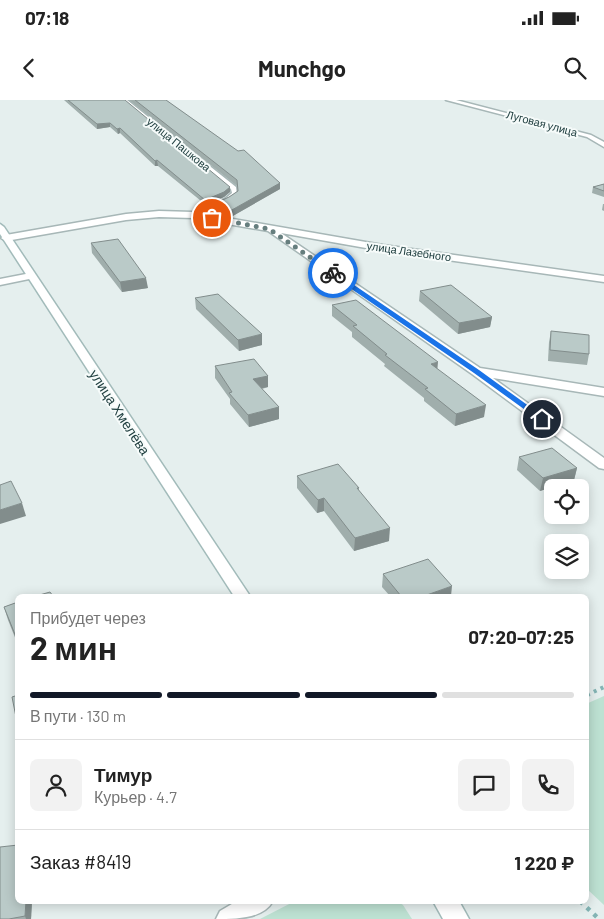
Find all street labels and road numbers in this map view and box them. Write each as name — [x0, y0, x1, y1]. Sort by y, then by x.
street label: Луговая улица — [505, 107, 580, 139]
street label: улица Пашкова — [145, 114, 214, 174]
street label: улица Лазебного — [366, 239, 452, 263]
street label: улица Хмелёва — [86, 366, 154, 458]

